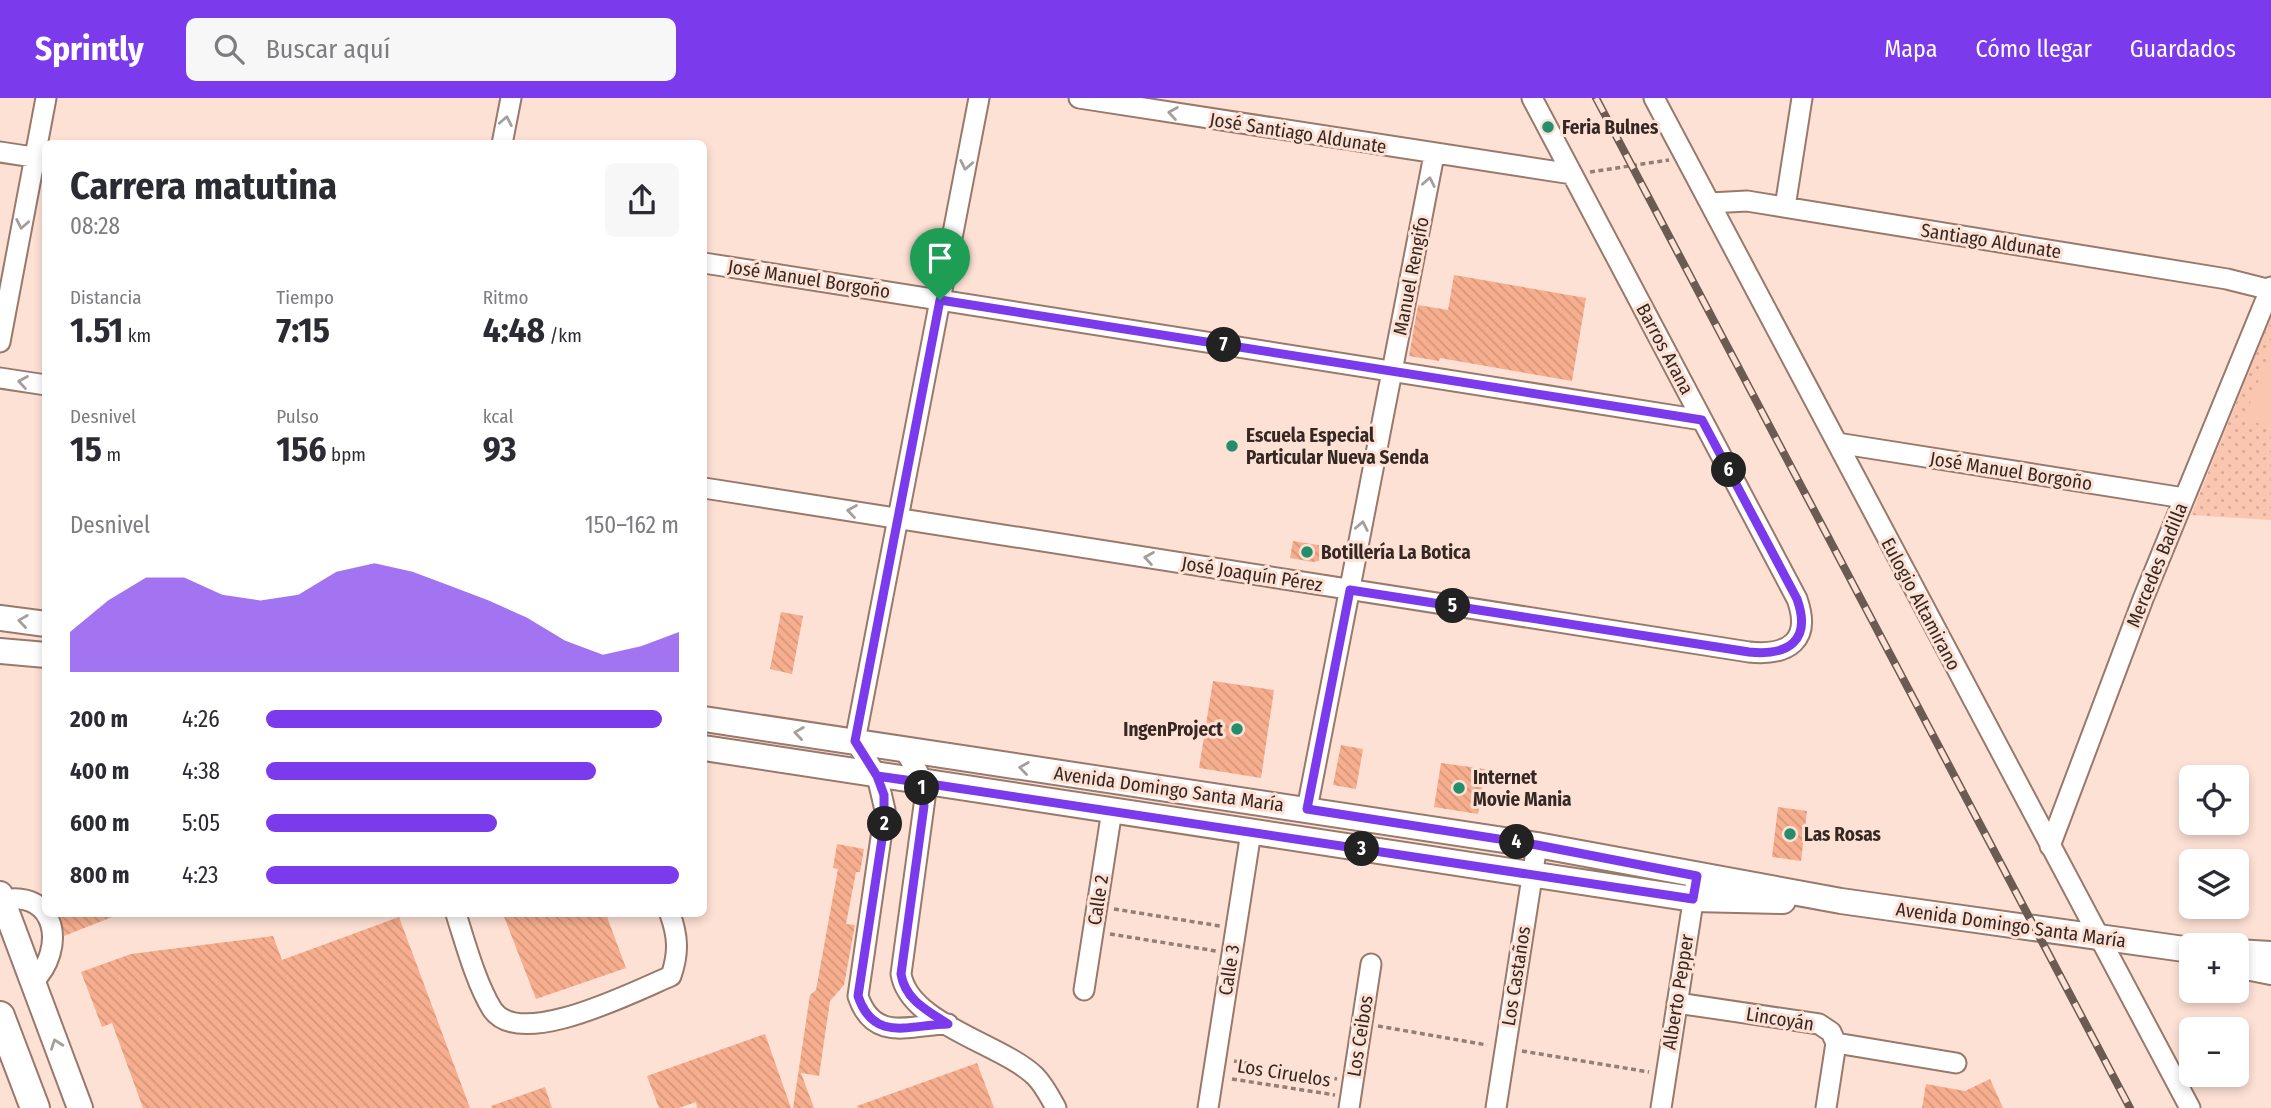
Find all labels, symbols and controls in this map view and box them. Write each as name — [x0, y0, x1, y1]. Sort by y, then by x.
search box — [186, 18, 676, 81]
text: Sprintly — [35, 29, 144, 69]
icon: search — [210, 30, 248, 68]
text: Buscar aquí — [266, 34, 390, 65]
text: Mapa — [1884, 35, 1937, 63]
text: Cómo llegar — [1975, 35, 2092, 63]
text: Guardados — [2130, 35, 2236, 63]
one-way arrow — [1167, 106, 1179, 121]
street label: José Santiago Aldunate — [1208, 108, 1388, 158]
one-way arrow — [498, 115, 513, 127]
place label: Feria Bulnes — [1562, 116, 1659, 139]
marker: Feria Bulnes — [1540, 119, 1556, 135]
one-way arrow — [959, 159, 974, 171]
text: Carrera matutina — [70, 163, 337, 209]
button: share — [605, 163, 679, 237]
one-way arrow — [1420, 176, 1435, 188]
text: 08:28 — [70, 212, 120, 240]
street label: Manuel Rengifo — [1388, 215, 1434, 337]
one-way arrow — [15, 219, 30, 230]
street label: Santiago Aldunate — [1919, 219, 2063, 263]
pin — [910, 228, 970, 300]
icon: arrive — [921, 239, 959, 277]
street label: José Manuel Borgoño — [726, 255, 892, 303]
text: Distancia — [70, 286, 142, 309]
text: Tiempo — [276, 286, 334, 309]
text: Ritmo — [483, 286, 529, 309]
street label: Barros Arana — [1631, 300, 1699, 398]
text: 1.51 — [70, 309, 123, 351]
text: 7:15 — [276, 309, 330, 351]
text: 4:48 — [483, 309, 545, 351]
text: km — [123, 324, 151, 347]
text: /km — [545, 324, 582, 347]
pin: 7 — [1206, 328, 1242, 362]
text: 7 — [1219, 333, 1228, 356]
one-way arrow — [17, 375, 29, 390]
text: Desnivel — [70, 405, 136, 428]
text: Pulso — [276, 405, 319, 428]
text: kcal — [483, 405, 513, 428]
place label: Escuela Especial Particular Nueva Senda — [1246, 424, 1429, 469]
text: 15 — [70, 428, 102, 470]
text: 156 — [276, 428, 327, 470]
text: 93 — [483, 428, 517, 470]
marker: Escuela Especial Particular Nueva Senda — [1224, 438, 1240, 454]
text: m — [102, 443, 121, 466]
text: bpm — [327, 443, 366, 466]
street label: José Manuel Borgoño — [1928, 447, 2094, 495]
pin: 6 — [1712, 452, 1746, 488]
text: 6 — [1724, 458, 1733, 481]
street label: Mercedes Badilla — [2122, 499, 2192, 631]
one-way arrow — [846, 504, 857, 519]
text: Desnivel — [70, 511, 150, 539]
text: 150–162 m — [585, 511, 679, 539]
one-way arrow — [1354, 520, 1369, 532]
street label: Eulogio Altamirano — [1876, 534, 1966, 674]
place label: Botillería La Botica — [1321, 541, 1471, 564]
marker: Botillería La Botica — [1299, 544, 1315, 560]
one-way arrow — [1143, 551, 1155, 566]
street label: José Joaquín Pérez — [1180, 551, 1325, 597]
pin: 5 — [1436, 588, 1470, 624]
text: 5 — [1448, 594, 1457, 617]
one-way arrow — [17, 614, 29, 629]
text: 200 m — [70, 705, 128, 733]
text: 4:26 — [182, 705, 220, 733]
place label: IngenProject — [1123, 718, 1223, 741]
marker: IngenProject — [1229, 721, 1245, 737]
one-way arrow — [793, 726, 805, 741]
text: 400 m — [70, 757, 129, 785]
text: 4:38 — [182, 757, 220, 785]
one-way arrow — [1018, 760, 1030, 775]
street label: Avenida Domingo Santa María — [1052, 761, 1286, 817]
map controls — [2179, 765, 2249, 1087]
button: locate — [2179, 765, 2249, 835]
place label: Internet Movie Mania — [1473, 766, 1572, 811]
pin: 1 — [904, 770, 940, 806]
text: 1 — [917, 776, 926, 799]
marker: Internet Movie Mania — [1451, 780, 1467, 796]
pin: 2 — [868, 806, 903, 842]
text: 600 m — [70, 809, 129, 837]
text: 5:05 — [182, 809, 220, 837]
text: 2 — [880, 812, 889, 835]
place label: Las Rosas — [1804, 823, 1881, 846]
pin: 4 — [1500, 824, 1534, 860]
marker: Las Rosas — [1782, 826, 1798, 842]
text: 4 — [1512, 830, 1521, 853]
pin: 3 — [1344, 832, 1380, 866]
text: 3 — [1357, 837, 1366, 860]
button: layers — [2179, 849, 2249, 919]
text: 800 m — [70, 861, 130, 889]
text: 4:23 — [182, 861, 218, 889]
street label: Calle 2 — [1083, 873, 1113, 927]
street label: Avenida Domingo Santa María — [1894, 897, 2128, 953]
street label: Los Castaños — [1497, 924, 1535, 1028]
street label: Alberto Pepper — [1658, 932, 1699, 1051]
button: + — [2179, 933, 2249, 1003]
street label: Calle 3 — [1214, 943, 1244, 997]
street label: Los Ceibos — [1342, 994, 1378, 1078]
street label: Lincoyán — [1744, 1002, 1816, 1036]
button: − — [2179, 1017, 2249, 1087]
one-way arrow — [50, 1039, 64, 1051]
street label: Los Ciruelos — [1236, 1054, 1332, 1092]

